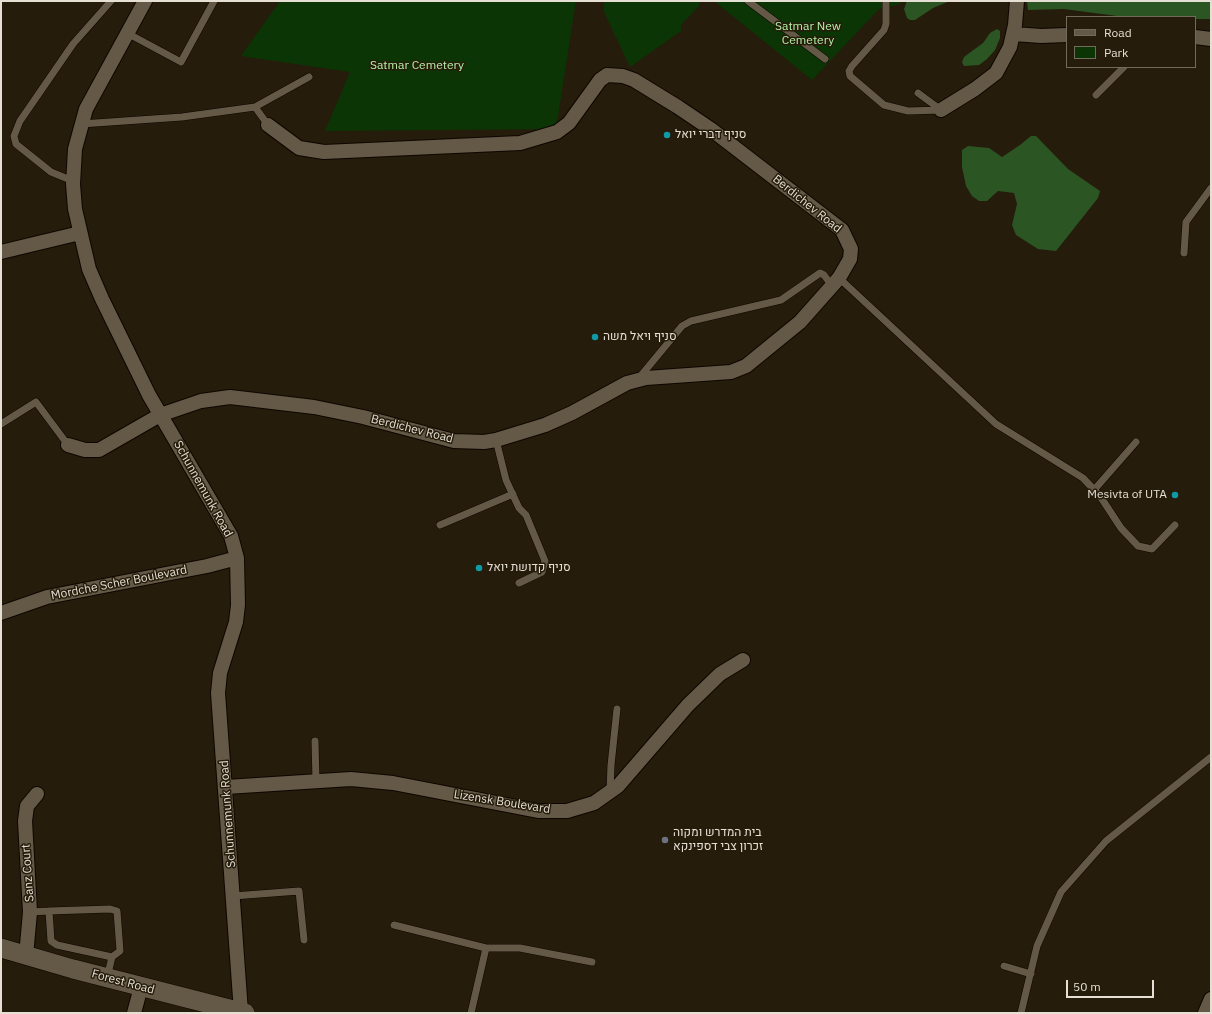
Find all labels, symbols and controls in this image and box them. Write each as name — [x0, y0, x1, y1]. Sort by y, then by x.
legend — [1066, 16, 1196, 68]
park label: Satmar New Cemetery — [775, 20, 841, 48]
text: Road — [1104, 25, 1132, 40]
text: Park — [1104, 45, 1128, 60]
park label: Satmar Cemetery — [370, 59, 464, 73]
place label: סניף דברי יואל — [675, 128, 747, 142]
marker: סניף דברי יואל — [662, 130, 672, 140]
street label: Berdichev Road — [770, 172, 844, 236]
place label: סניף ויאל משה — [603, 330, 677, 344]
marker: סניף ויאל משה — [590, 332, 600, 342]
street label: Berdichev Road — [369, 412, 455, 446]
street label: Schunnemunk Road — [171, 438, 235, 540]
place label: Mesivta of UTA — [1087, 488, 1167, 502]
marker: Mesivta of UTA — [1170, 490, 1180, 500]
place label: סניף קדושת יואל — [487, 561, 571, 575]
street label: Mordche Scher Boulevard — [50, 563, 188, 603]
marker: סניף קדושת יואל — [474, 563, 484, 573]
street label: Schunnemunk Road — [217, 760, 239, 868]
street label: Lizensk Boulevard — [453, 787, 551, 817]
place label: בית המדרש ומקוה זכרון צבי דספינקא — [673, 826, 763, 854]
marker: בית המדרש ומקוה זכרון צבי דספינקא — [660, 835, 670, 845]
street label: Sanz Court — [19, 843, 37, 903]
street label: Forest Road — [90, 967, 156, 997]
scale bar — [1068, 972, 1156, 998]
text: 50 m — [1073, 979, 1101, 994]

